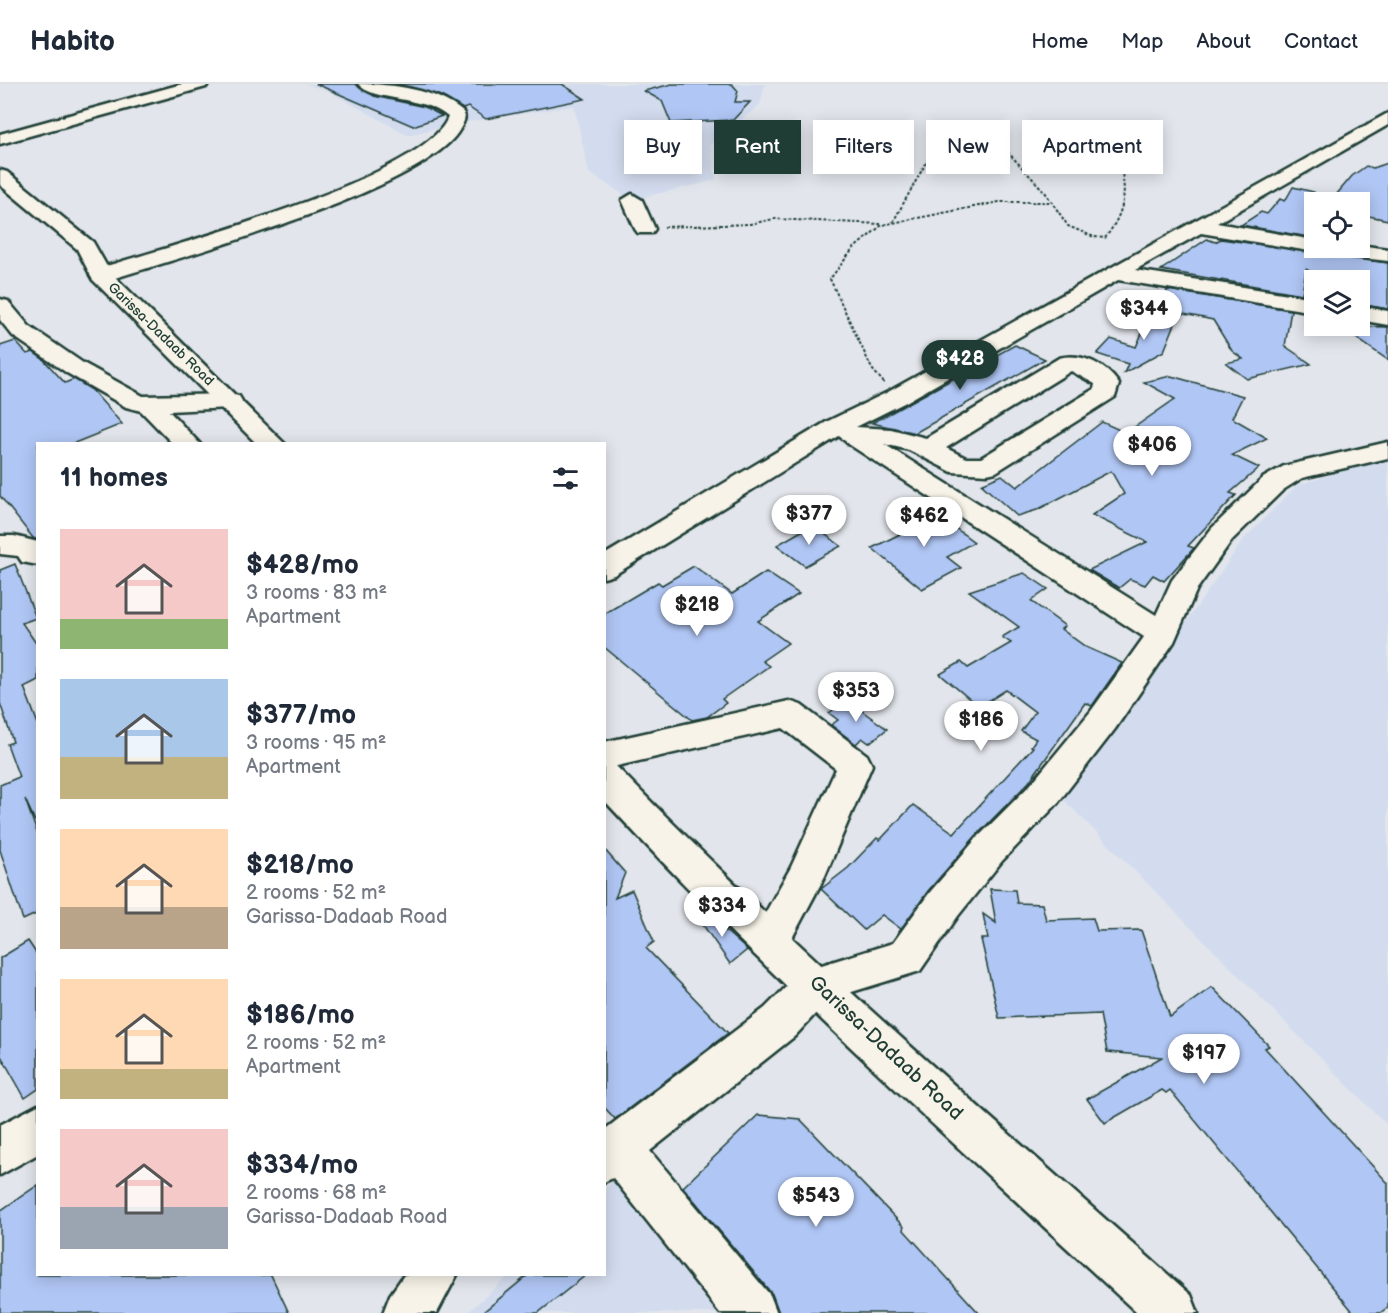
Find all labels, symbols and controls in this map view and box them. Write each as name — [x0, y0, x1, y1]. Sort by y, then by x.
text: Habito — [30, 25, 115, 58]
text: Home — [1031, 29, 1088, 54]
text: Map — [1121, 29, 1163, 54]
text: About — [1196, 29, 1251, 54]
text: Contact — [1284, 29, 1358, 54]
chip: Buy — [624, 120, 702, 174]
chip: Rent — [714, 120, 801, 174]
chip: Filters — [813, 120, 914, 174]
chip: New — [926, 120, 1010, 174]
chip: Apartment — [1022, 120, 1163, 174]
map controls — [1304, 192, 1370, 336]
button: locate — [1304, 192, 1370, 258]
button: layers — [1304, 270, 1370, 336]
street label: Garissa-Dadaab Road — [104, 279, 218, 389]
pin: $344 — [1108, 290, 1180, 341]
text: $344 — [1120, 297, 1168, 321]
pin: $428 — [924, 340, 996, 391]
text: $428 — [936, 347, 984, 371]
pin: $406 — [1116, 426, 1188, 477]
text: $406 — [1127, 433, 1177, 457]
icon: filters — [549, 462, 582, 495]
text: 11 homes — [60, 463, 168, 494]
pin: $377 — [773, 495, 845, 546]
pin: $462 — [888, 497, 960, 548]
text: $377 — [786, 502, 832, 526]
text: $462 — [899, 504, 949, 528]
text: $428/mo — [246, 550, 359, 581]
icon: home — [108, 553, 180, 625]
text: 3 rooms · 83 m² — [246, 581, 387, 605]
pin: $218 — [661, 586, 733, 637]
text: $218 — [674, 593, 720, 617]
text: Apartment — [246, 605, 341, 629]
pin: $353 — [820, 672, 892, 723]
text: $353 — [832, 679, 880, 703]
text: $377/mo — [246, 700, 356, 731]
pin: $186 — [945, 701, 1017, 752]
icon: home — [108, 703, 180, 775]
text: $186 — [958, 708, 1004, 732]
text: 3 rooms · 95 m² — [246, 731, 386, 755]
text: Apartment — [246, 755, 341, 779]
text: $218/mo — [246, 850, 354, 881]
icon: home — [108, 853, 180, 925]
text: 2 rooms · 52 m² — [246, 881, 386, 905]
pin: $334 — [686, 887, 758, 938]
text: $334 — [698, 894, 746, 918]
text: Garissa-Dadaab Road — [246, 905, 447, 929]
street label: Garissa-Dadaab Road — [804, 971, 968, 1125]
text: $186/mo — [246, 1000, 355, 1031]
icon: home — [108, 1003, 180, 1075]
text: 2 rooms · 52 m² — [246, 1031, 386, 1055]
pin: $197 — [1168, 1034, 1240, 1085]
text: $197 — [1182, 1041, 1226, 1065]
text: Apartment — [246, 1055, 341, 1079]
text: $334/mo — [246, 1150, 358, 1181]
icon: home — [108, 1153, 180, 1225]
pin: $543 — [780, 1177, 852, 1228]
text: 2 rooms · 68 m² — [246, 1181, 387, 1205]
text: $543 — [792, 1184, 840, 1208]
text: Garissa-Dadaab Road — [246, 1205, 447, 1229]

